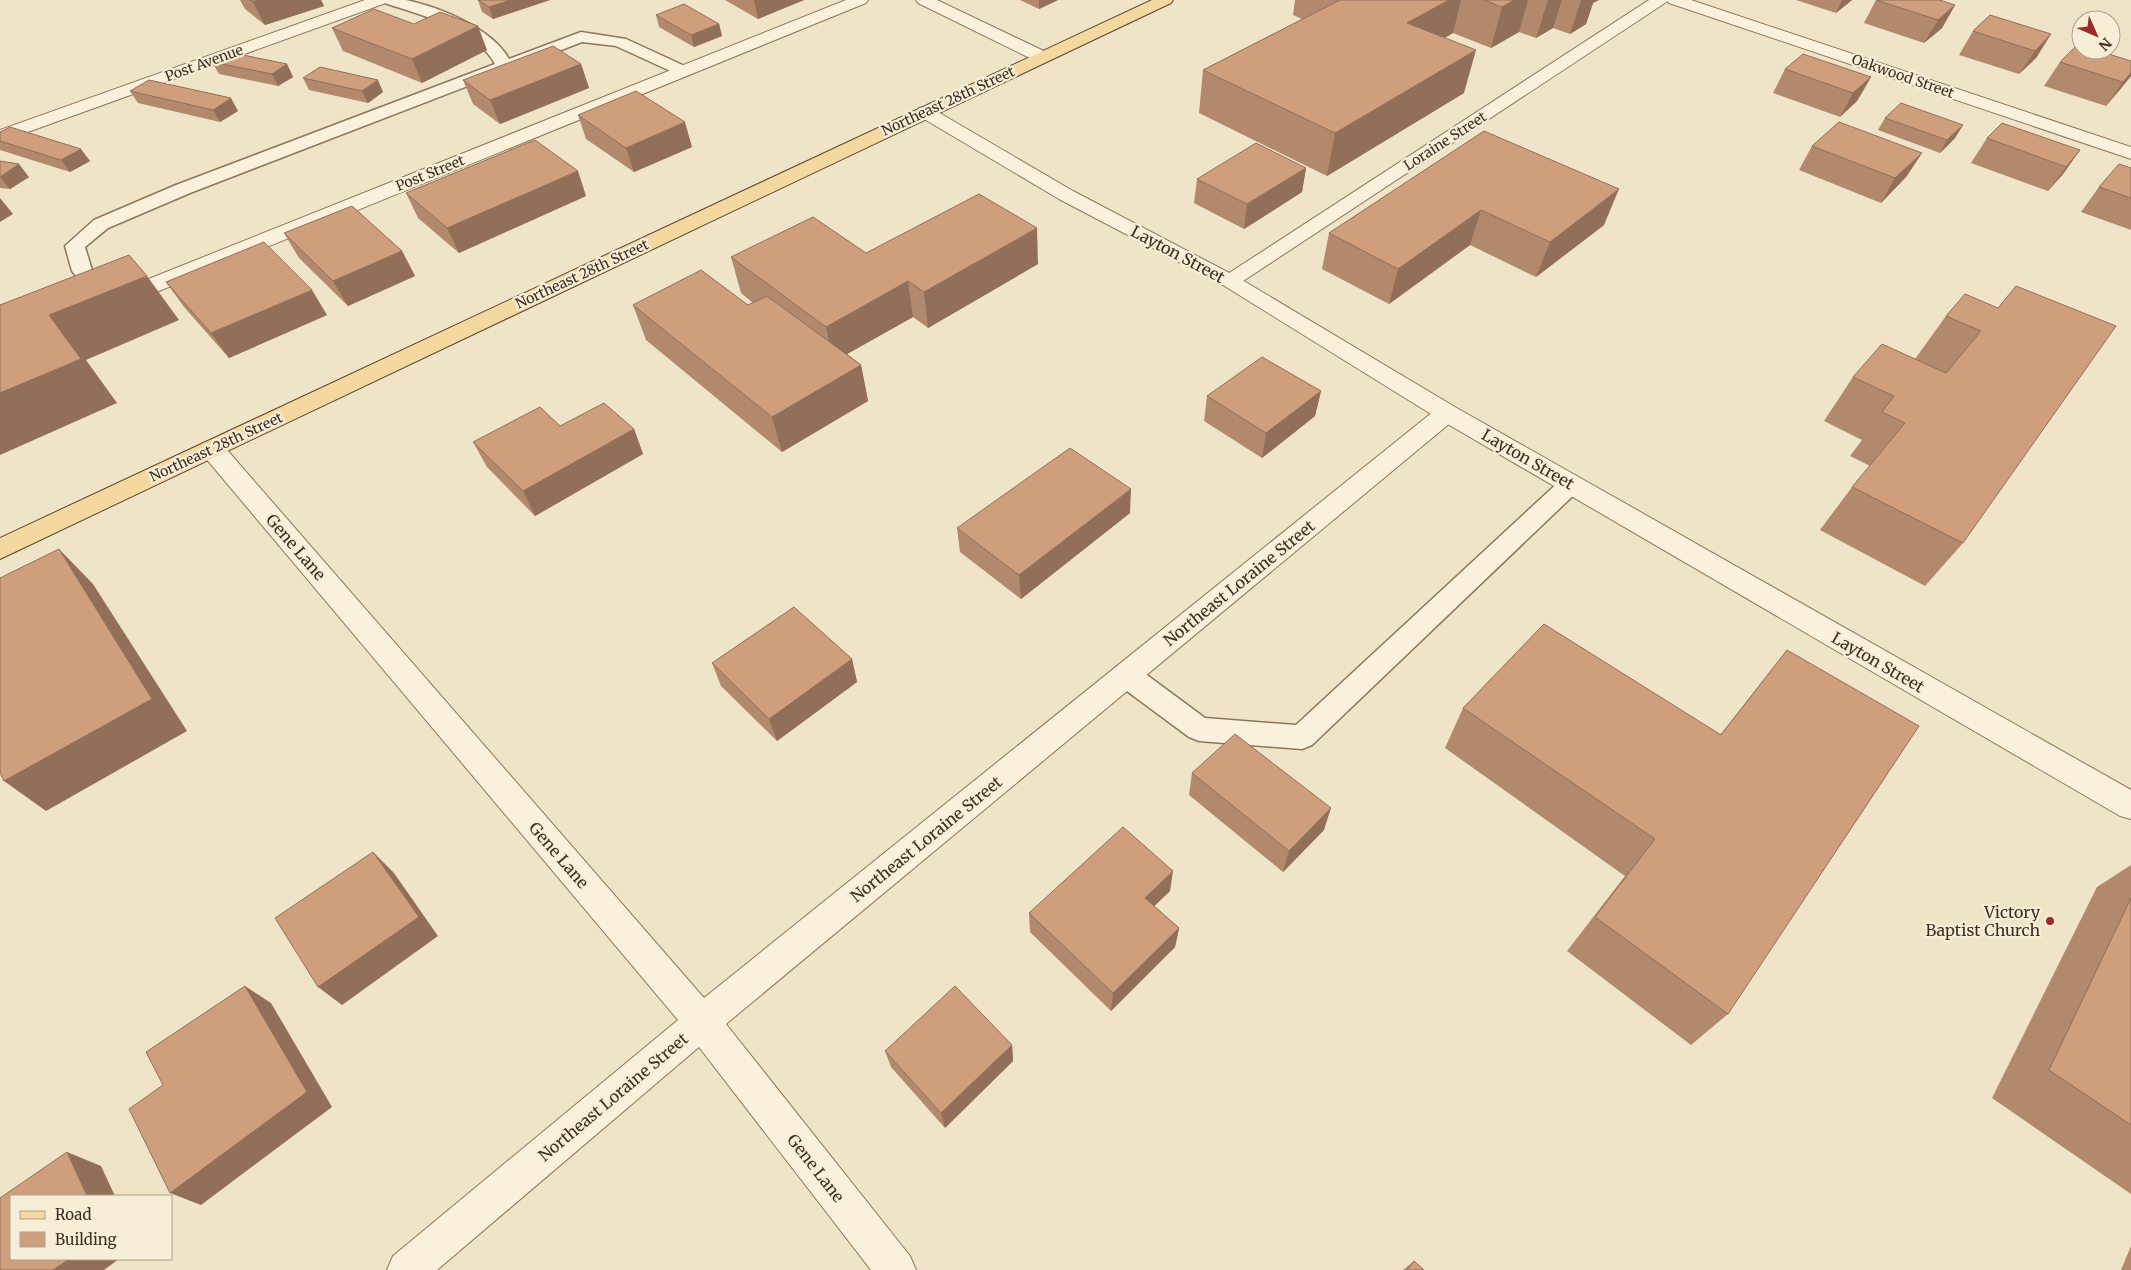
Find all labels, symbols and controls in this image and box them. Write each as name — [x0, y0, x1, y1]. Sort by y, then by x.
north arrow — [2071, 10, 2121, 60]
text: N — [2095, 34, 2115, 54]
street label: Post Avenue — [163, 41, 245, 85]
street label: Oakwood Street — [1849, 50, 1957, 102]
street label: Northeast 28th Street — [879, 62, 1018, 140]
street label: Loraine Street — [1400, 107, 1490, 174]
street label: Post Street — [393, 151, 468, 195]
street label: Layton Street — [1128, 221, 1229, 287]
street label: Northeast 28th Street — [513, 235, 652, 313]
street label: Northeast 28th Street — [147, 408, 286, 486]
street label: Layton Street — [1478, 424, 1578, 494]
street label: Gene Lane — [262, 510, 330, 584]
street label: Northeast Loraine Street — [1159, 515, 1319, 650]
street label: Layton Street — [1828, 627, 1928, 697]
street label: Northeast Loraine Street — [846, 771, 1006, 906]
street label: Gene Lane — [525, 818, 593, 892]
place label: Victory Baptist Church — [1925, 902, 2041, 940]
marker: Victory Baptist Church — [2044, 915, 2056, 927]
street label: Northeast Loraine Street — [534, 1028, 692, 1165]
street label: Gene Lane — [783, 1130, 849, 1206]
legend — [10, 1195, 172, 1260]
text: Road — [55, 1205, 91, 1224]
text: Building — [55, 1230, 117, 1249]

